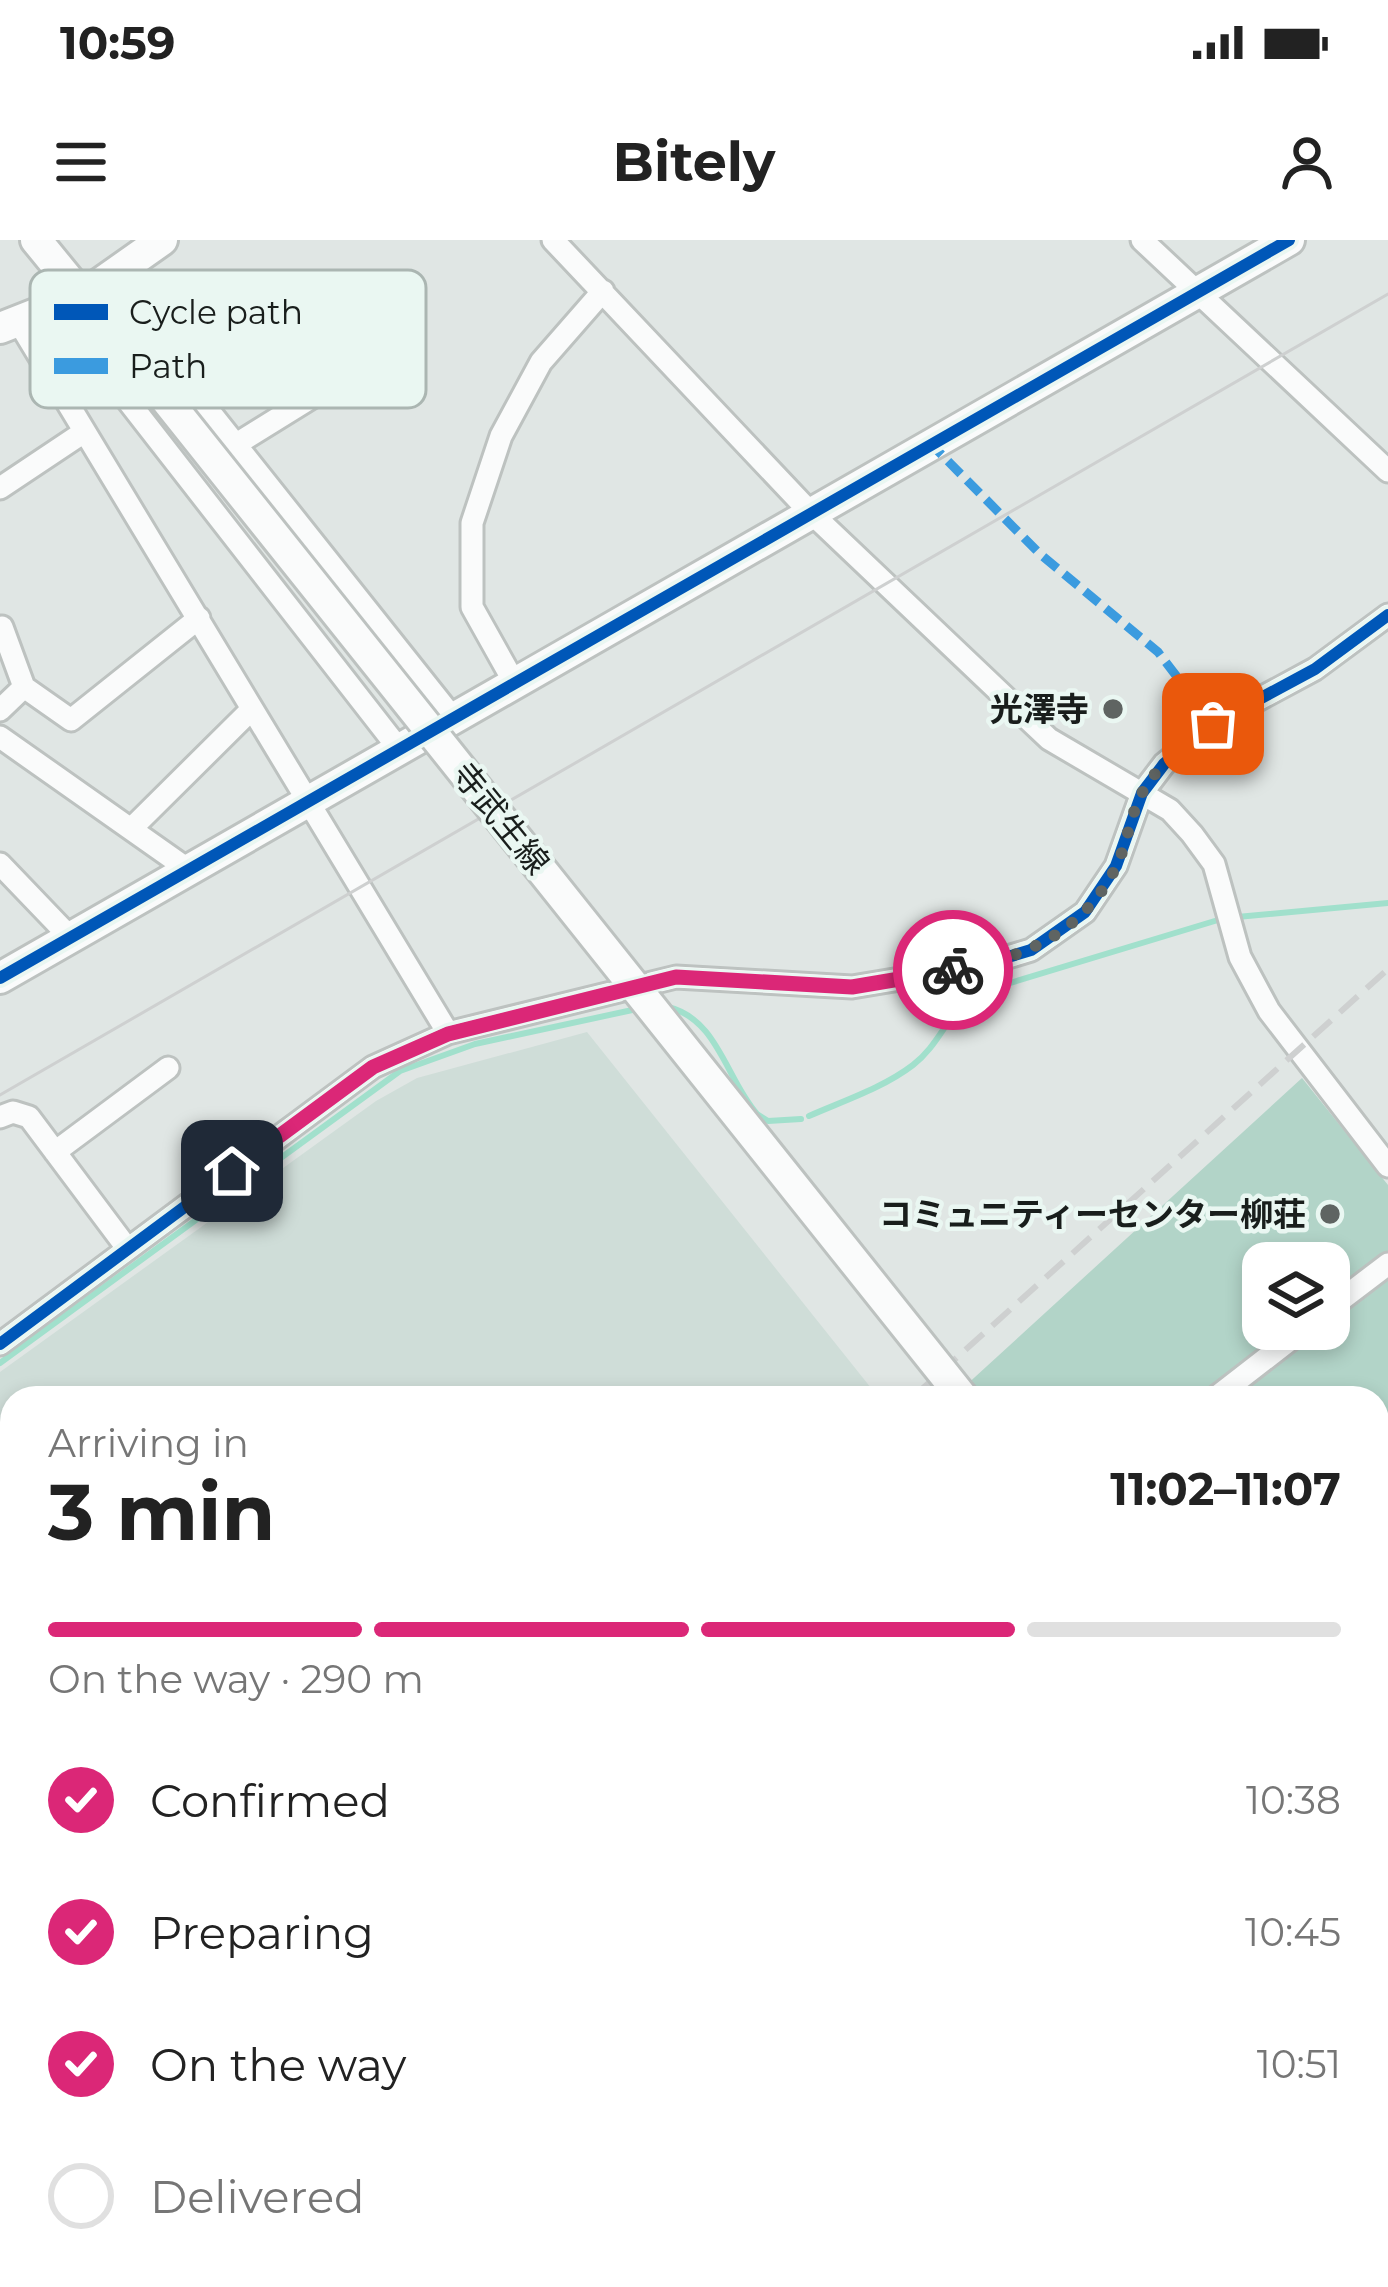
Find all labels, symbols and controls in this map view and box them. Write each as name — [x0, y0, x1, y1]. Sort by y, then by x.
text: 10:59 — [60, 15, 175, 70]
icon: menu — [48, 129, 114, 195]
text: Bitely — [613, 129, 775, 195]
icon: person — [1274, 129, 1340, 195]
legend — [30, 270, 426, 408]
text: Cycle path — [129, 292, 303, 332]
text: Path — [129, 346, 207, 386]
pin — [1162, 673, 1264, 775]
place label: 光澤寺 — [990, 689, 1089, 729]
icon: bag — [1180, 691, 1246, 757]
marker: 光澤寺 — [1100, 696, 1126, 722]
street label: 寺武生線 — [444, 754, 558, 882]
courier — [893, 910, 1013, 1030]
icon: bike — [920, 937, 986, 1003]
pin — [181, 1120, 283, 1222]
icon: home — [199, 1138, 265, 1204]
place label: コミュニティーセンター柳荘 — [879, 1194, 1306, 1234]
marker: コミュニティーセンター柳荘 — [1317, 1201, 1343, 1227]
map controls — [1242, 1242, 1350, 1350]
button: layers — [1242, 1242, 1350, 1350]
text: Arriving in — [48, 1419, 249, 1467]
text: 11:02–11:07 — [1110, 1461, 1341, 1516]
text: 3 min — [48, 1464, 275, 1560]
text: On the way · 290 m — [48, 1655, 424, 1703]
icon: check — [48, 1767, 114, 1833]
text: Confirmed — [150, 1773, 390, 1828]
text: 10:38 — [1246, 1776, 1341, 1824]
icon: check — [48, 1899, 114, 1965]
text: Preparing — [150, 1905, 374, 1960]
text: 10:45 — [1245, 1908, 1341, 1956]
icon: check — [48, 2031, 114, 2097]
text: On the way — [150, 2037, 406, 2092]
text: 10:51 — [1257, 2040, 1341, 2088]
text: Delivered — [150, 2169, 365, 2224]

